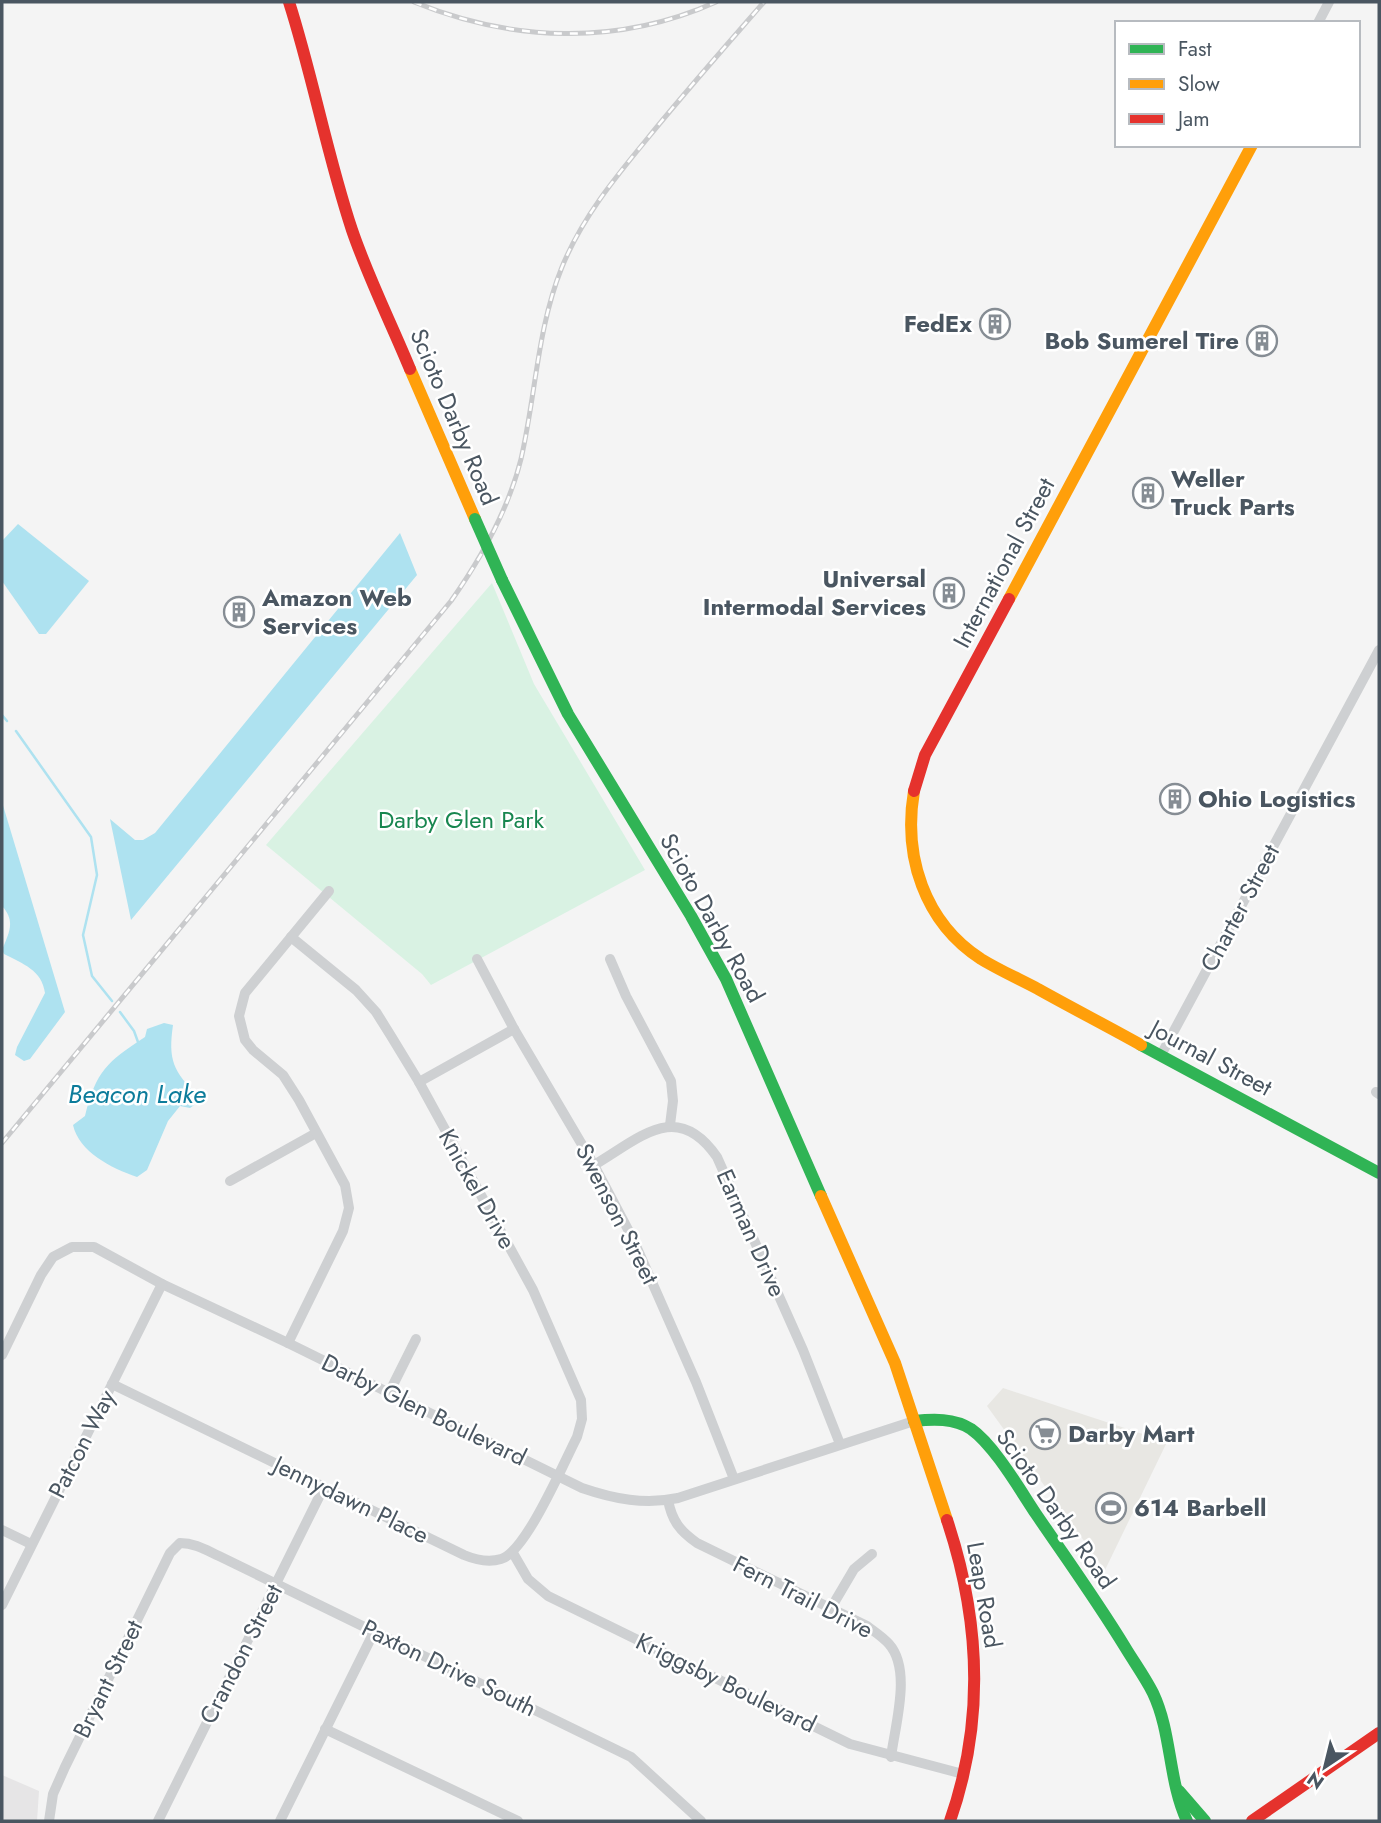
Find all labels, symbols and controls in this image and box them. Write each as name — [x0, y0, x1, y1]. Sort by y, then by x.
legend — [1115, 21, 1360, 147]
text: Fast — [1178, 34, 1211, 64]
text: Slow — [1178, 69, 1220, 99]
text: Jam — [1175, 104, 1210, 134]
place label: FedEx — [904, 306, 972, 341]
building icon: FedEx — [978, 307, 1012, 341]
street label: Scioto Darby Road — [401, 323, 507, 511]
place label: Bob Sumerel Tire — [1044, 323, 1239, 358]
building icon: Bob Sumerel Tire — [1245, 324, 1279, 358]
place label: Weller Truck Parts — [1171, 461, 1295, 524]
street label: International Street — [944, 471, 1063, 654]
building icon: Weller Truck Parts — [1131, 476, 1165, 510]
place label: Universal Intermodal Services — [703, 561, 926, 624]
building icon: Universal Intermodal Services — [932, 576, 966, 610]
place label: Amazon Web Services — [261, 580, 412, 643]
building icon: Amazon Web Services — [222, 595, 256, 629]
place label: Ohio Logistics — [1198, 781, 1355, 816]
building icon: Ohio Logistics — [1158, 782, 1192, 816]
park label: Darby Glen Park — [378, 802, 545, 837]
street label: Scioto Darby Road — [651, 827, 774, 1009]
street label: Charter Street — [1191, 838, 1288, 978]
street label: Journal Street — [1141, 1009, 1279, 1105]
water label: Beacon Lake — [68, 1075, 206, 1113]
street label: Knickel Drive — [430, 1122, 525, 1255]
street label: Swenson Street — [567, 1137, 668, 1290]
street label: Earman Drive — [708, 1163, 795, 1302]
street label: Darby Glen Boulevard — [316, 1345, 533, 1474]
street label: Patcon Way — [39, 1383, 124, 1504]
place label: Darby Mart — [1068, 1416, 1195, 1451]
supermarket icon: Darby Mart — [1028, 1417, 1062, 1451]
street label: Scioto Darby Road — [988, 1421, 1125, 1596]
street label: Jennydawn Place — [265, 1445, 435, 1552]
place label: 614 Barbell — [1134, 1490, 1266, 1525]
sports icon: 614 Barbell — [1094, 1491, 1128, 1525]
street label: Leap Road — [958, 1539, 1011, 1651]
street label: Fern Trail Drive — [727, 1546, 879, 1647]
street label: Crandon Street — [190, 1578, 291, 1730]
street label: Paxton Drive South — [356, 1610, 543, 1725]
street label: Bryant Street — [64, 1614, 151, 1744]
street label: Kriggsby Boulevard — [630, 1624, 822, 1741]
north arrow — [1290, 1732, 1360, 1802]
text: N — [1302, 1765, 1329, 1796]

